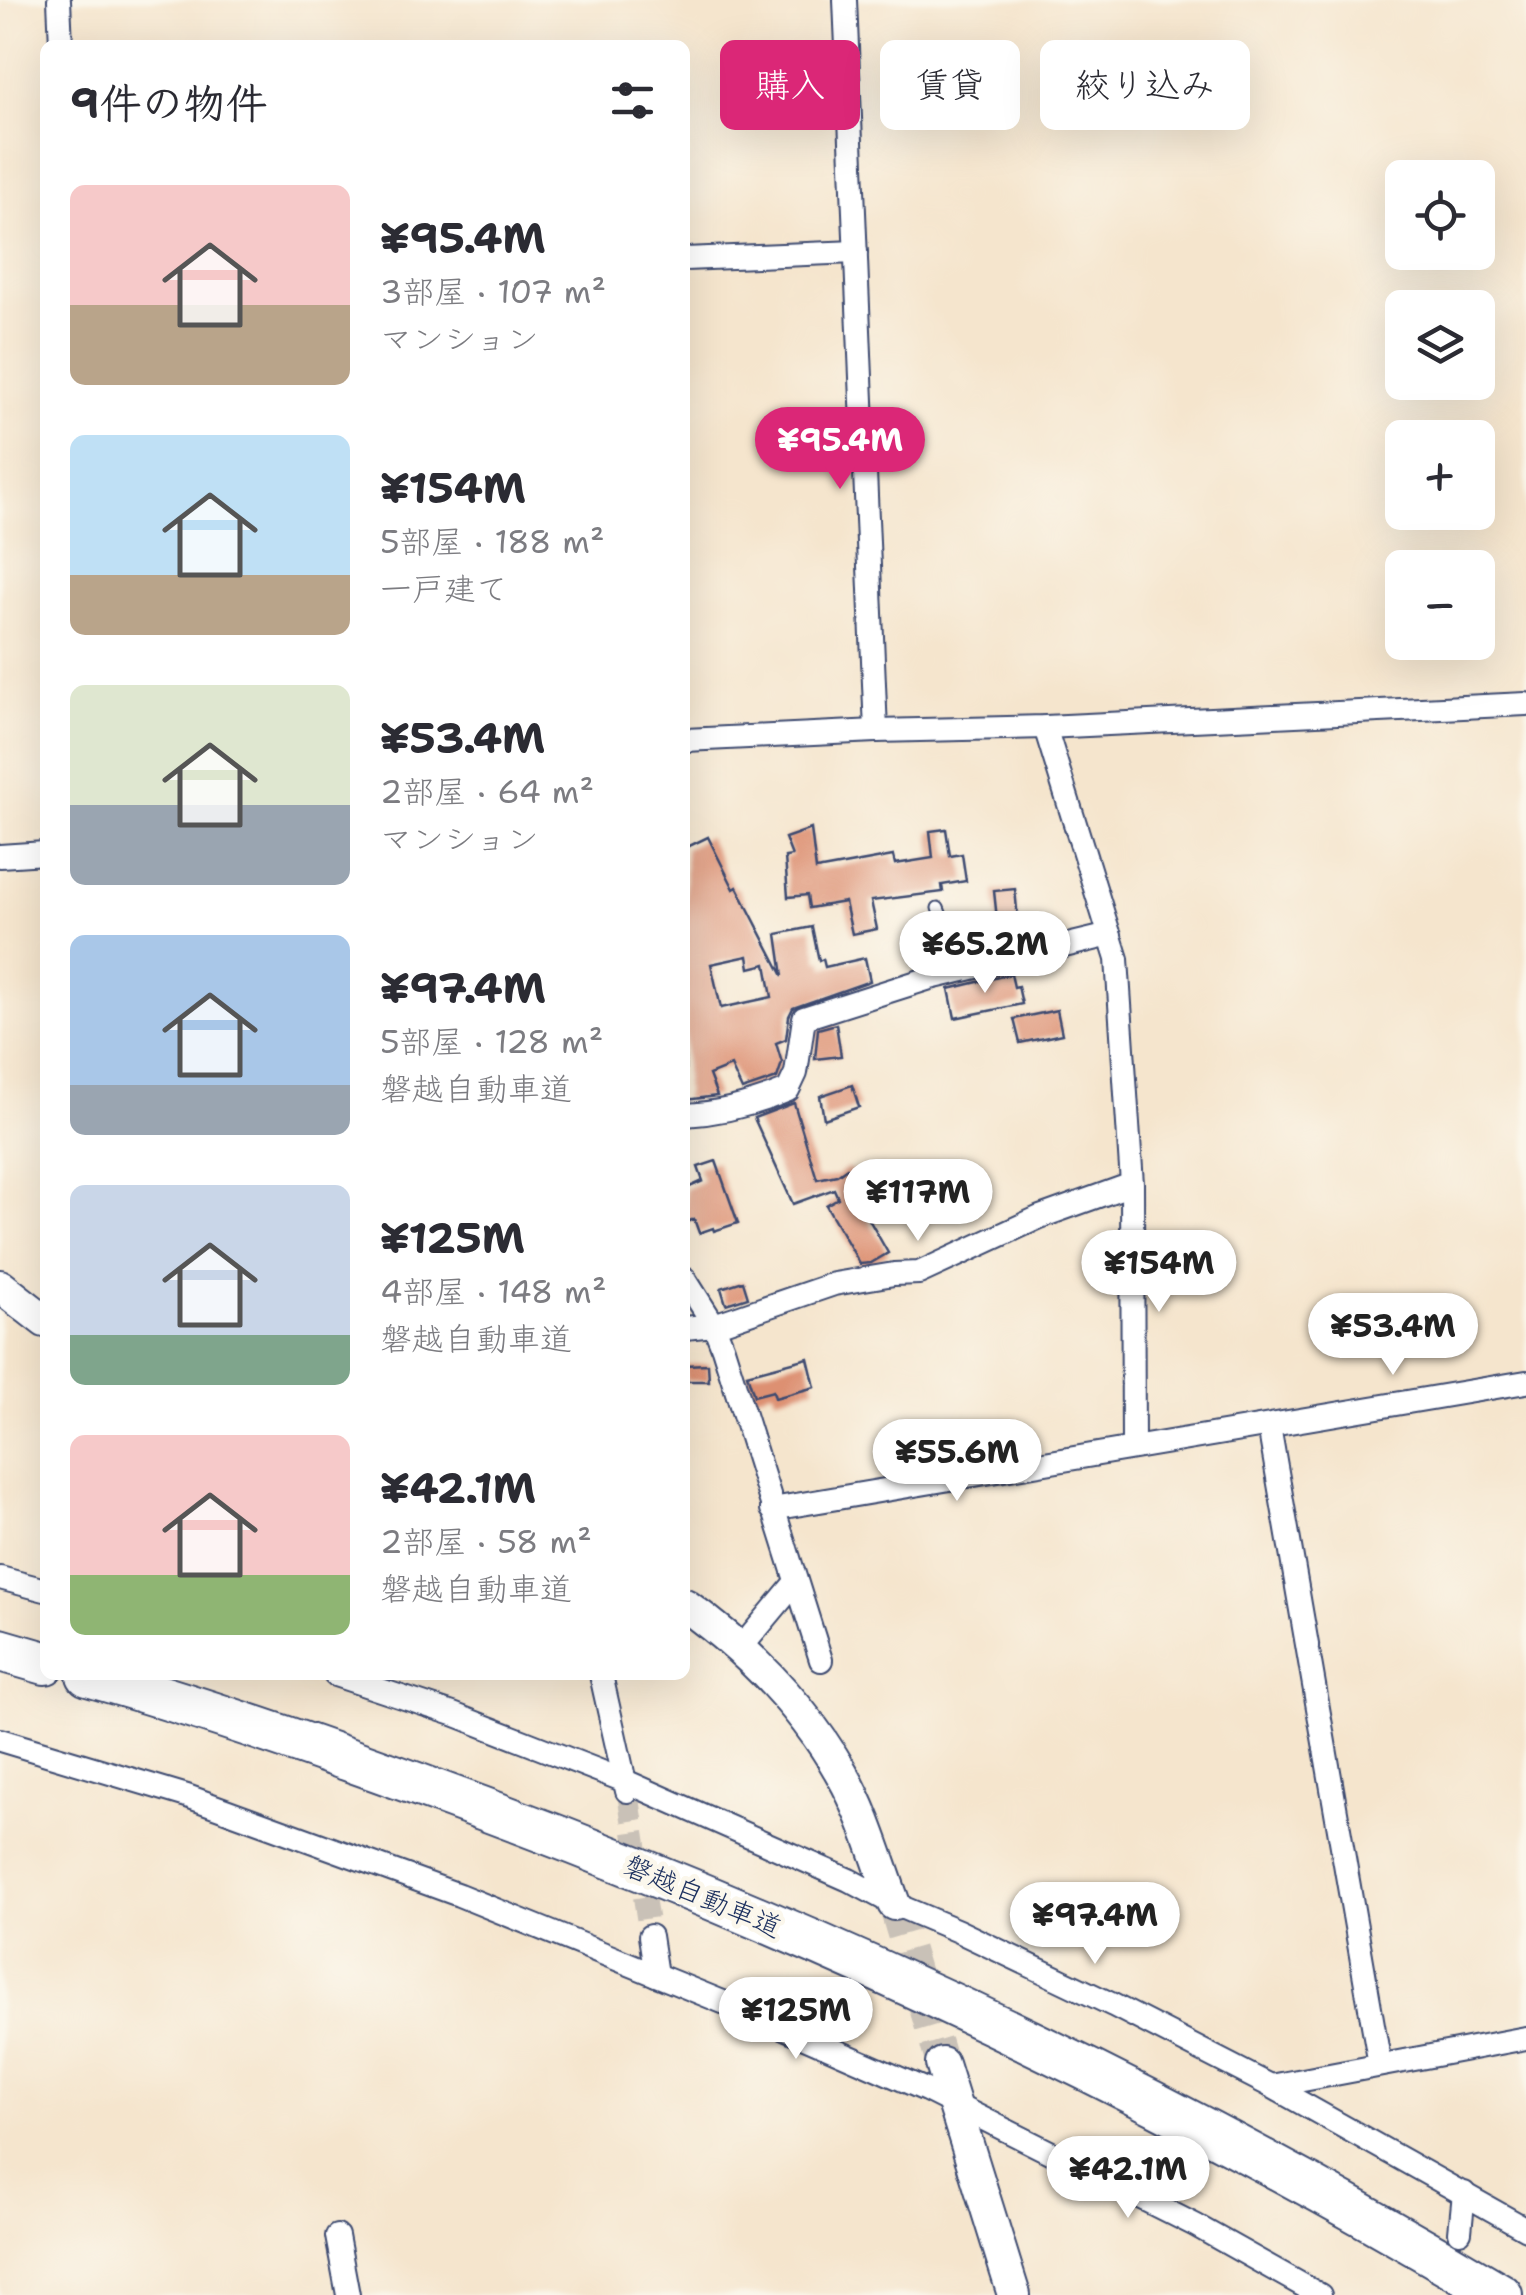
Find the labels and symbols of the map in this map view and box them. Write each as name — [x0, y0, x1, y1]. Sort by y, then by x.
pin: ¥95.4M — [759, 407, 921, 492]
pin: ¥65.2M — [904, 911, 1066, 996]
pin: ¥117M — [848, 1159, 988, 1244]
pin: ¥154M — [1089, 1230, 1229, 1315]
pin: ¥53.4M — [1312, 1293, 1474, 1378]
pin: ¥55.6M — [876, 1419, 1038, 1504]
street label: 磐越自動車道 — [618, 1846, 788, 1946]
pin: ¥97.4M — [1014, 1882, 1176, 1967]
pin: ¥125M — [726, 1977, 866, 2062]
pin: ¥42.1M — [1047, 2136, 1209, 2221]

